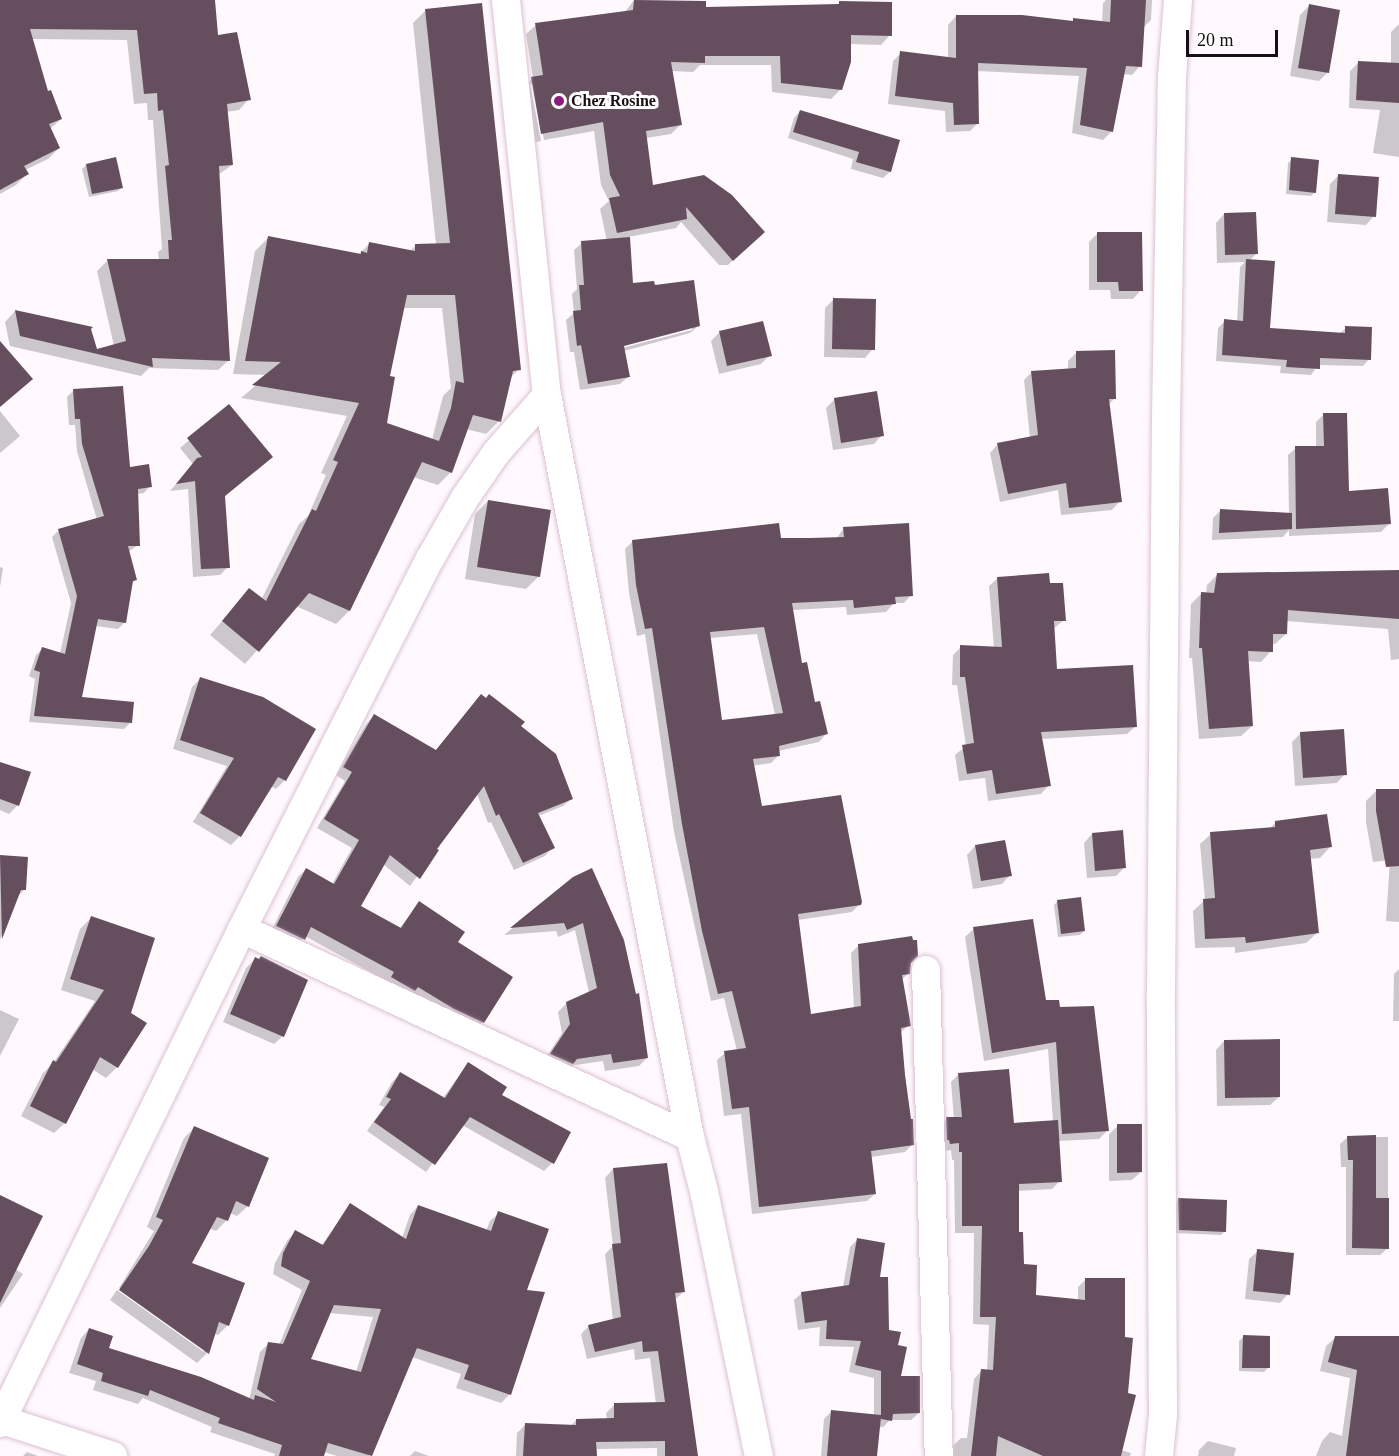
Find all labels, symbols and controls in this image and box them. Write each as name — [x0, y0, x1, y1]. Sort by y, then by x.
scale bar — [1189, 18, 1280, 56]
text: 20 m — [1197, 30, 1234, 50]
place label: Chez Rosine — [571, 91, 656, 111]
marker: Chez Rosine — [552, 94, 566, 108]

